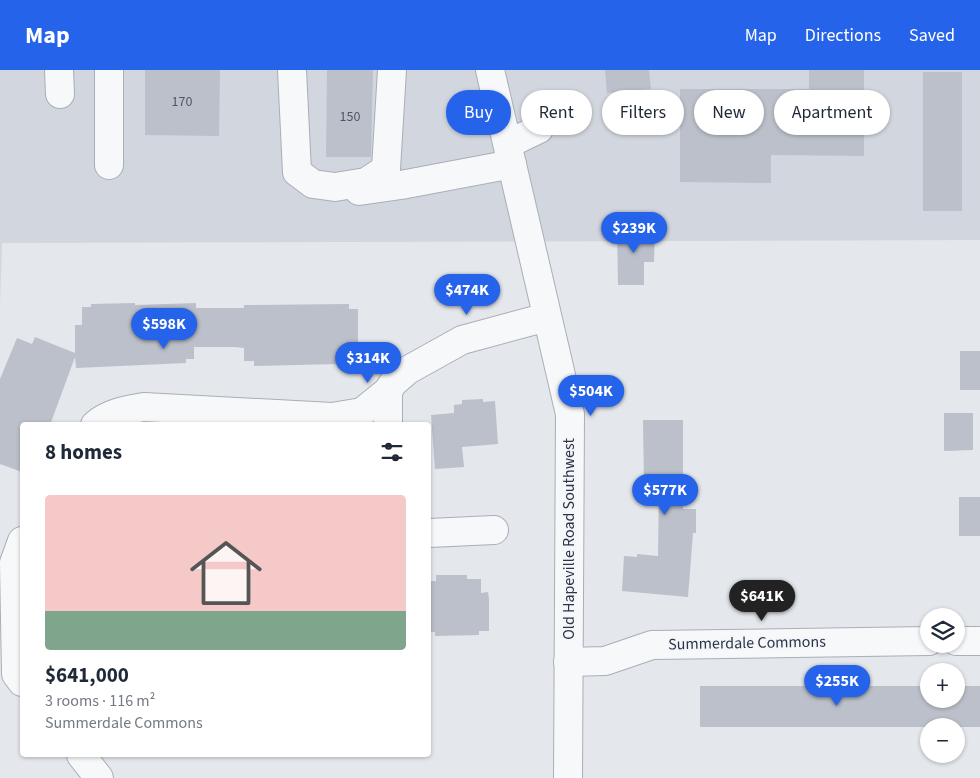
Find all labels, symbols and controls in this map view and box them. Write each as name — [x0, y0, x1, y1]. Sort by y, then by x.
text: Map — [25, 18, 70, 53]
text: Map — [745, 23, 777, 48]
text: Directions — [805, 23, 881, 48]
text: Saved — [909, 23, 955, 48]
chip: Buy — [446, 90, 511, 135]
chip: Rent — [521, 90, 592, 135]
chip: Filters — [602, 90, 684, 135]
chip: New — [694, 90, 764, 135]
chip: Apartment — [774, 90, 890, 135]
house number: 170 — [172, 92, 192, 112]
house number: 150 — [340, 107, 360, 127]
pin: $239K — [599, 212, 669, 254]
text: $239K — [612, 217, 656, 239]
pin: $474K — [432, 274, 502, 316]
text: $474K — [445, 279, 489, 301]
pin: $598K — [129, 308, 199, 350]
text: $598K — [142, 313, 186, 335]
pin: $314K — [333, 342, 403, 384]
text: $314K — [346, 347, 390, 369]
pin: $504K — [556, 374, 626, 417]
text: $504K — [569, 380, 613, 402]
text: 8 homes — [45, 437, 122, 467]
icon: filters — [378, 438, 406, 466]
street label: Old Hapeville Road Southwest — [558, 438, 580, 640]
pin: $577K — [630, 474, 700, 516]
text: $577K — [643, 479, 687, 501]
icon: home — [181, 528, 271, 618]
pin: $641K — [727, 580, 797, 622]
text: $641K — [740, 585, 784, 607]
map controls — [920, 608, 965, 763]
button: layers — [920, 608, 965, 653]
street label: Summerdale Commons — [668, 631, 826, 655]
text: $641,000 — [45, 660, 129, 690]
button: + — [920, 663, 965, 708]
pin: $255K — [802, 664, 872, 707]
text: $255K — [815, 670, 859, 692]
text: 3 rooms · 116 m² — [45, 690, 155, 712]
text: Summerdale Commons — [45, 712, 203, 734]
button: − — [920, 718, 965, 763]

